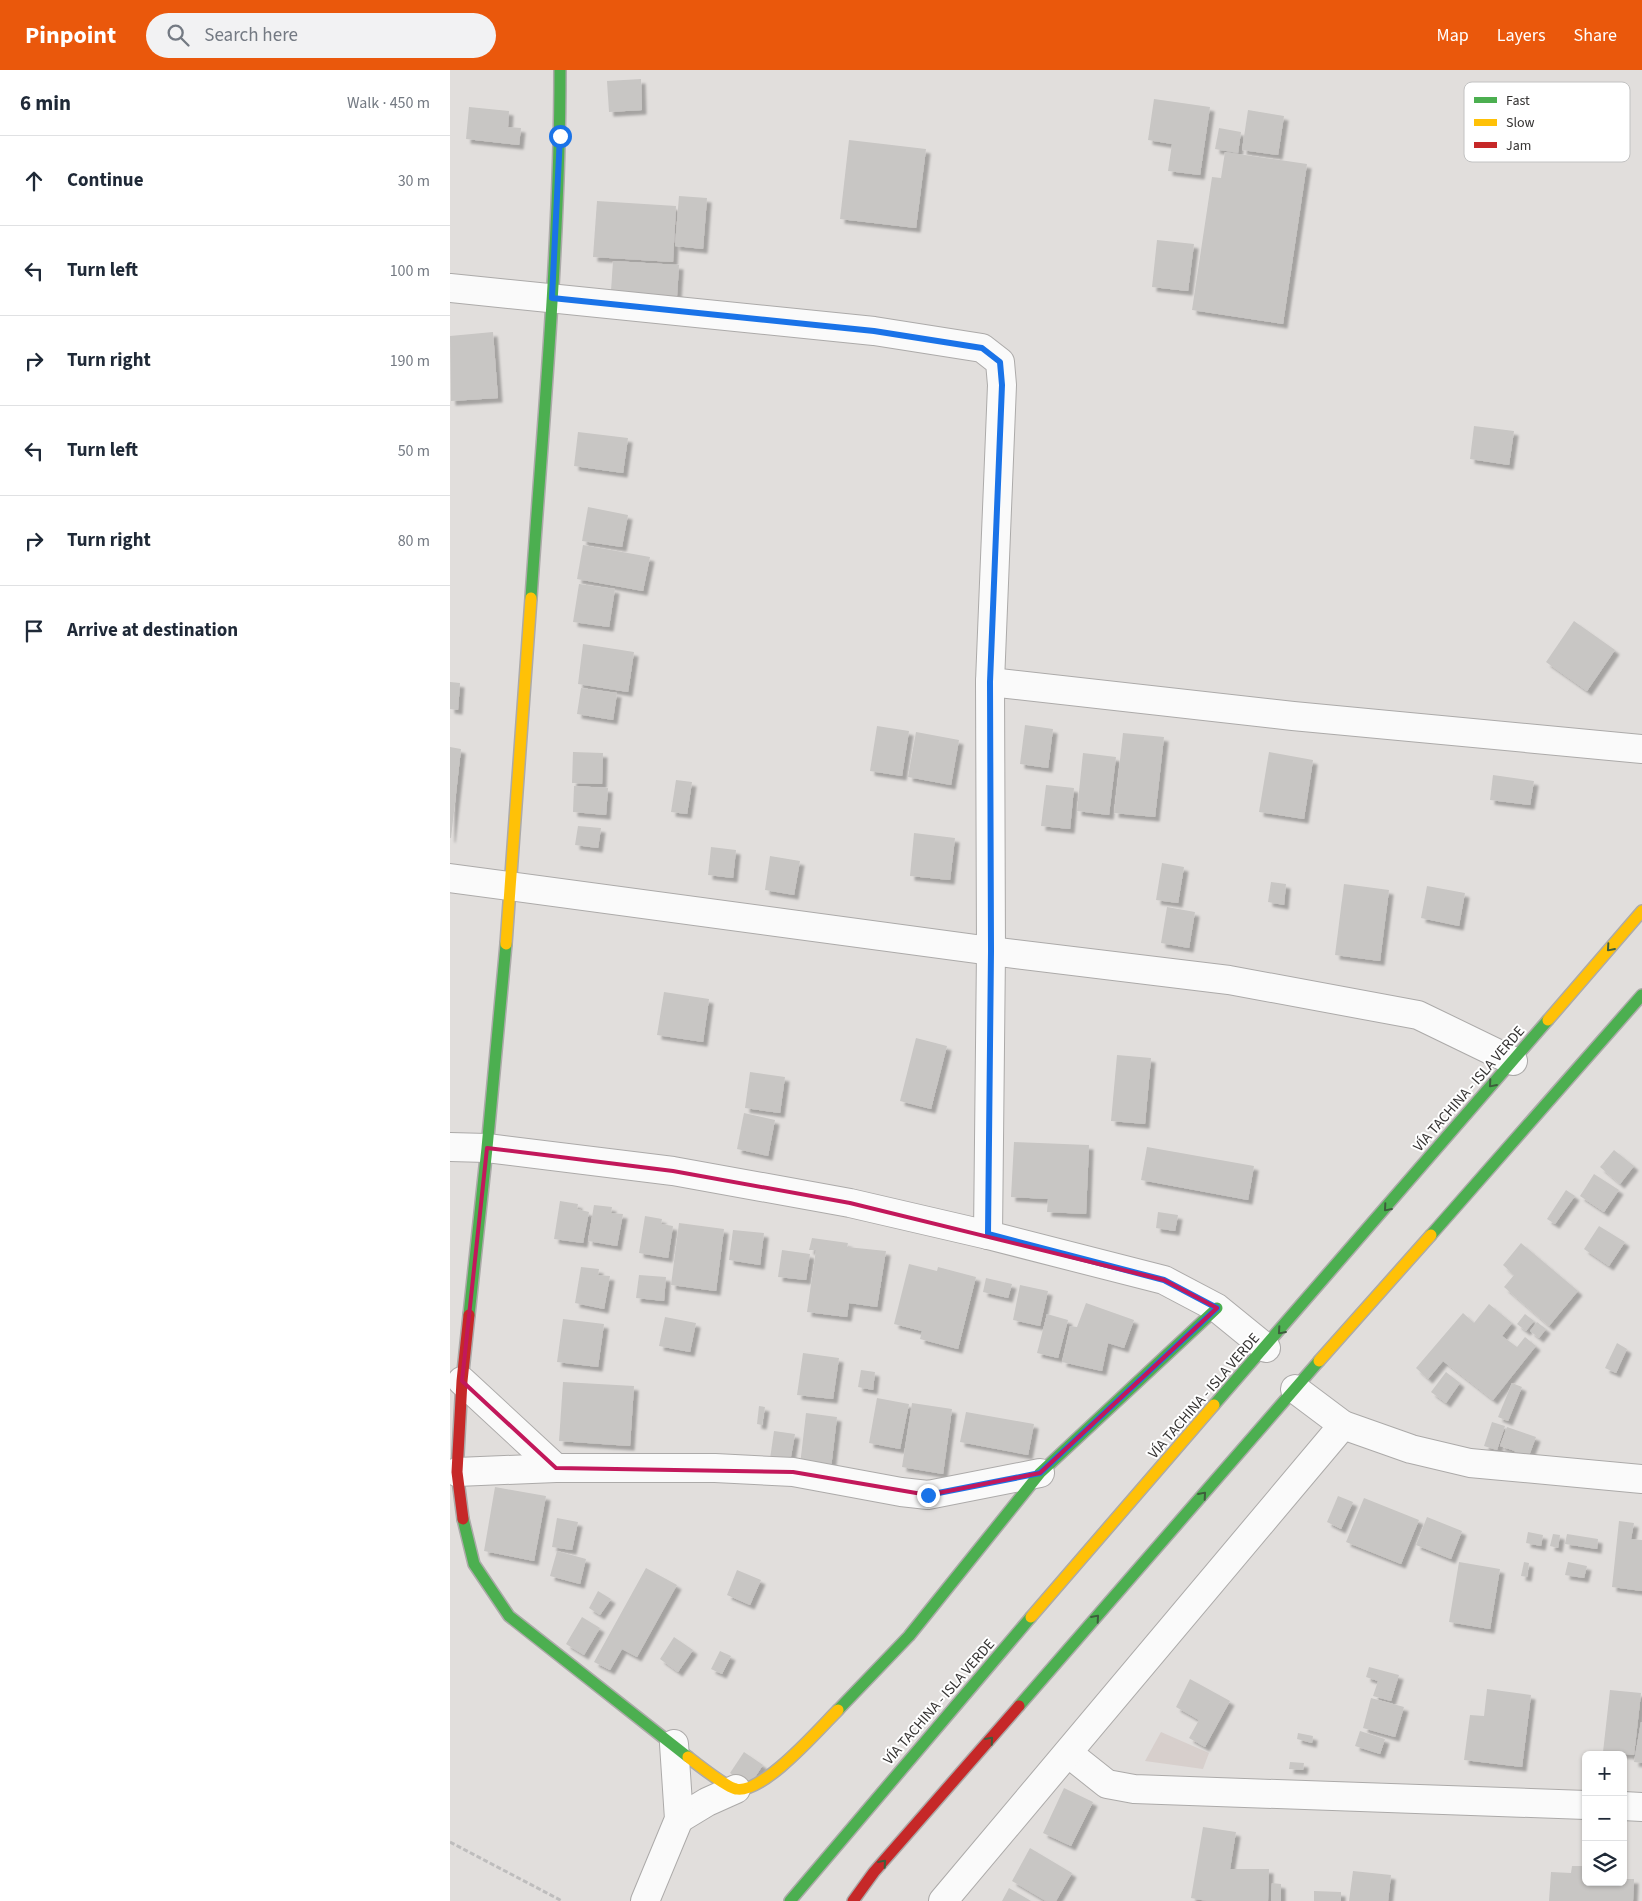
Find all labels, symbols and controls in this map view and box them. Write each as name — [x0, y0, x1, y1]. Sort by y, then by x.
search box — [146, 13, 496, 58]
text: Pinpoint — [25, 18, 116, 53]
icon: search — [164, 21, 192, 49]
text: Search here — [204, 22, 298, 49]
text: Map — [1437, 23, 1469, 48]
text: Layers — [1497, 23, 1546, 48]
text: Share — [1574, 23, 1617, 48]
legend — [1464, 82, 1630, 162]
text: 6 min — [20, 88, 71, 118]
text: Fast — [1506, 91, 1530, 111]
text: Walk · 450 m — [347, 92, 430, 114]
text: Slow — [1506, 113, 1535, 133]
route start — [549, 125, 572, 148]
text: Jam — [1506, 136, 1531, 156]
icon: ahead — [20, 167, 48, 195]
text: Continue — [67, 167, 144, 194]
text: 30 m — [398, 170, 430, 192]
icon: left — [20, 257, 48, 285]
text: Turn left — [67, 257, 138, 284]
text: 100 m — [390, 260, 430, 282]
icon: right — [20, 347, 48, 375]
text: Turn right — [67, 347, 151, 374]
text: 190 m — [390, 350, 430, 372]
icon: left — [20, 437, 48, 465]
text: Turn left — [67, 437, 138, 464]
text: 50 m — [398, 440, 430, 462]
icon: right — [20, 527, 48, 555]
text: Turn right — [67, 527, 151, 554]
text: 80 m — [398, 530, 430, 552]
icon: arrive — [20, 617, 48, 645]
text: Arrive at destination — [67, 617, 238, 644]
one-way arrow — [1607, 943, 1616, 952]
street label: VÍA TACHINA - ISLA VERDE — [1408, 1021, 1530, 1157]
one-way arrow — [1489, 1079, 1498, 1088]
one-way arrow — [1383, 1202, 1392, 1211]
one-way arrow — [1278, 1325, 1286, 1334]
street label: VÍA TACHINA - ISLA VERDE — [1143, 1328, 1265, 1464]
route end — [917, 1484, 940, 1507]
one-way arrow — [1197, 1492, 1206, 1501]
one-way arrow — [1090, 1614, 1099, 1623]
street label: VÍA TACHINA - ISLA VERDE — [878, 1634, 1000, 1770]
one-way arrow — [984, 1737, 993, 1746]
map controls — [1582, 1751, 1627, 1886]
button: + — [1582, 1751, 1627, 1796]
button: − — [1582, 1796, 1627, 1841]
button: layers — [1582, 1841, 1627, 1886]
one-way arrow — [877, 1859, 886, 1868]

